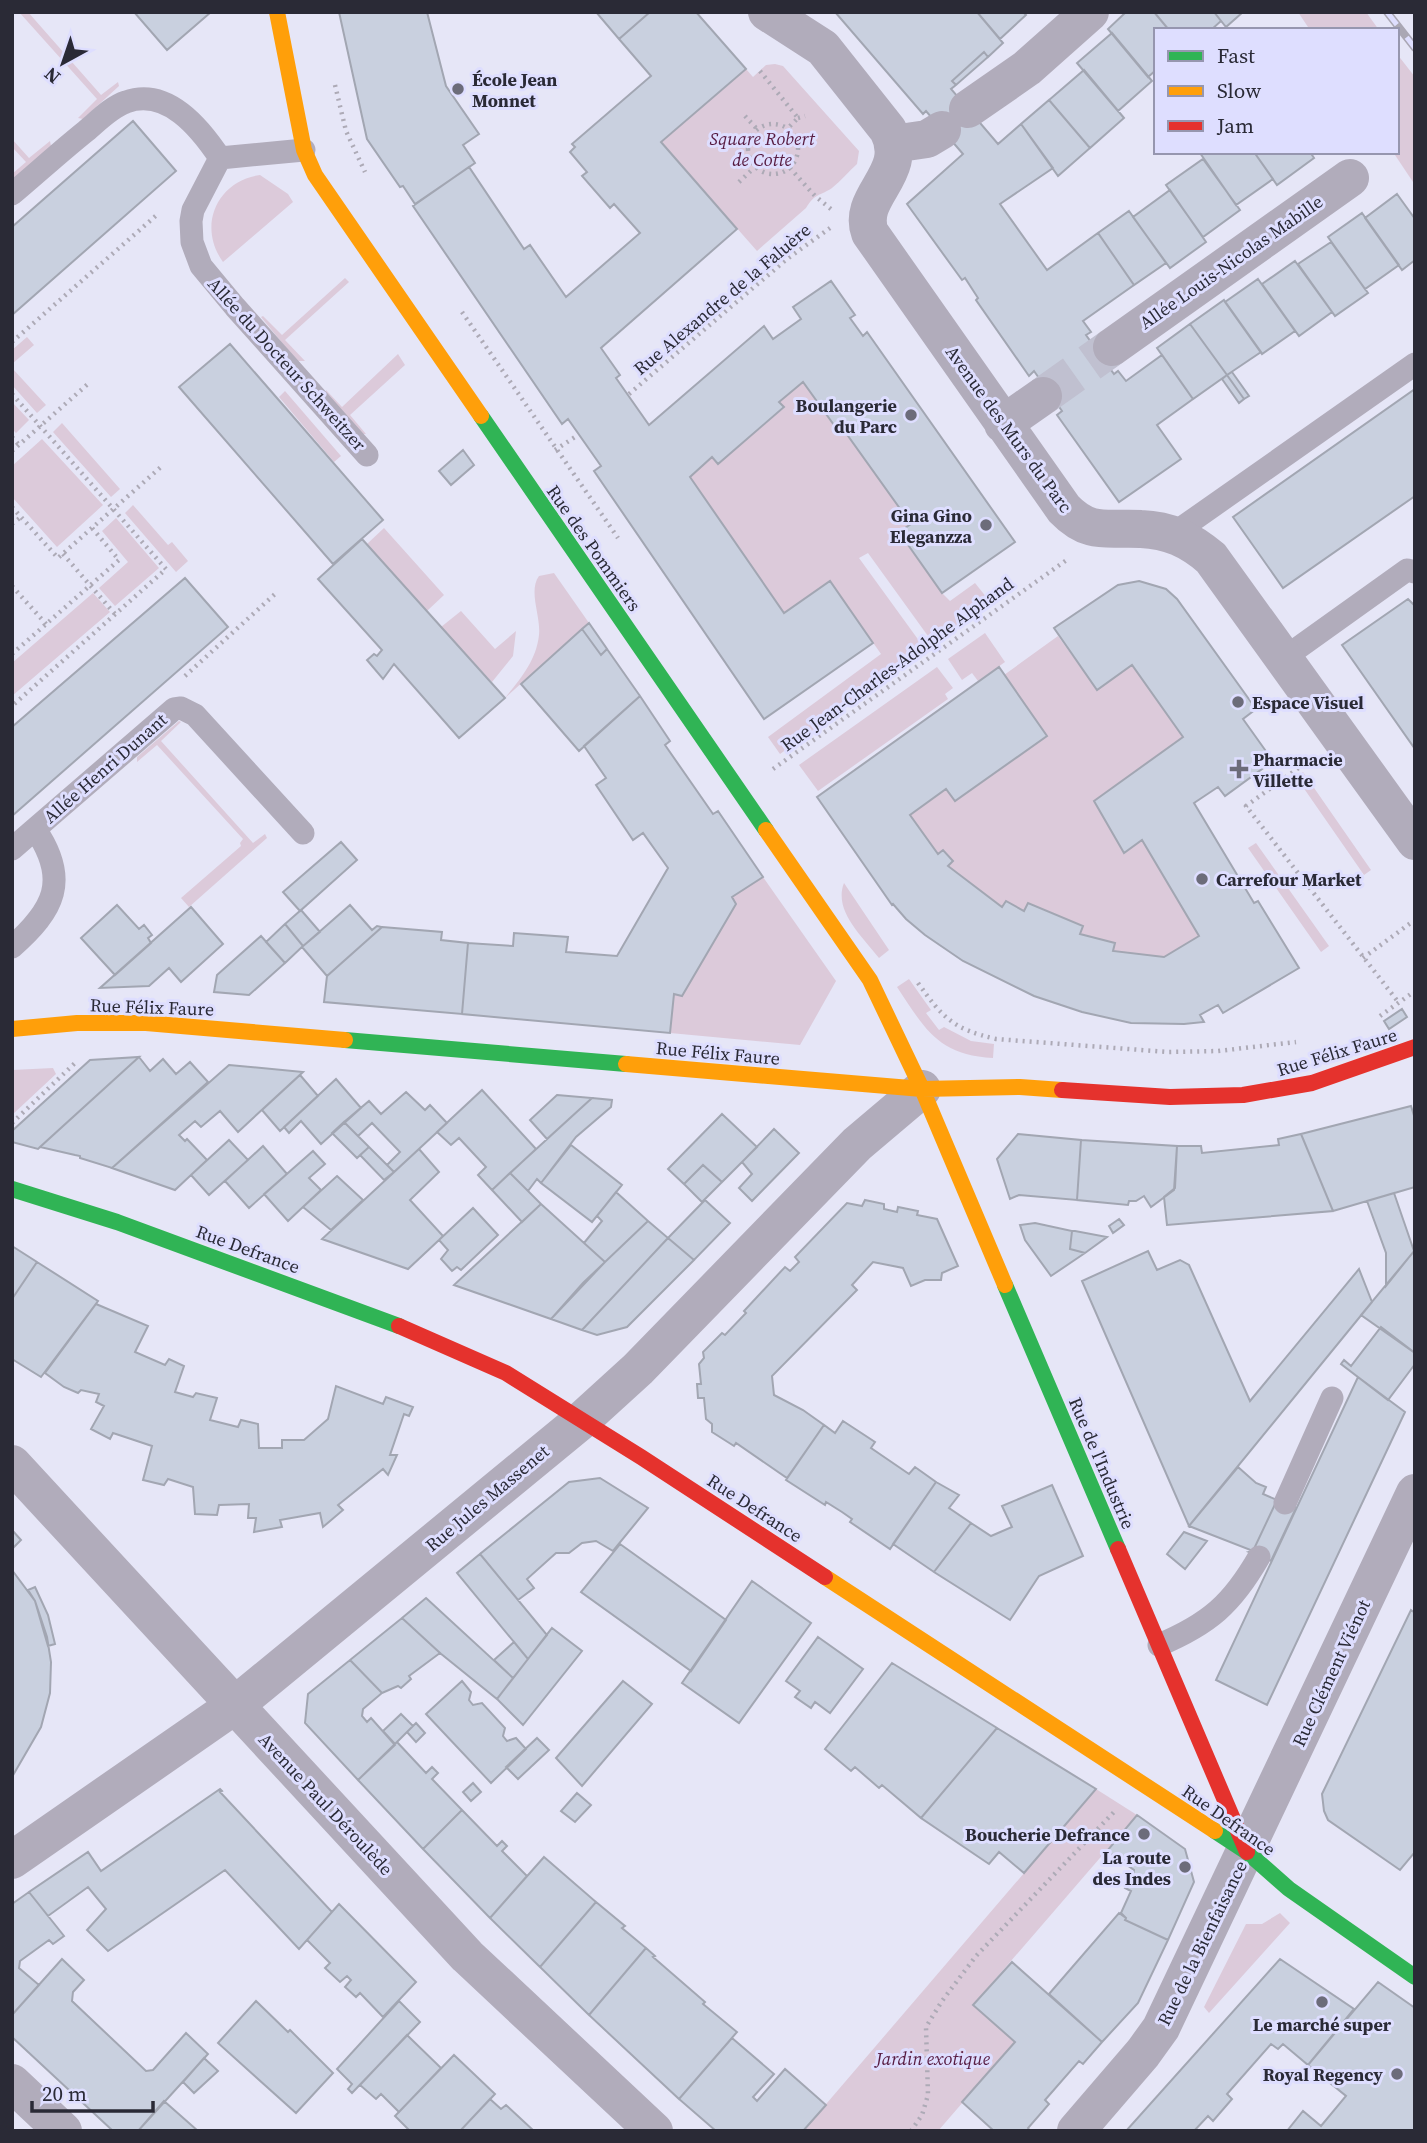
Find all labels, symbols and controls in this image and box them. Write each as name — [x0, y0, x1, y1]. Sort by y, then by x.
north arrow — [28, 28, 98, 98]
legend — [1154, 28, 1399, 154]
text: Fast — [1217, 41, 1255, 70]
text: N — [38, 62, 66, 90]
place label: École Jean Monnet — [472, 67, 557, 113]
text: Slow — [1217, 76, 1261, 105]
marker: École Jean Monnet — [450, 81, 466, 97]
text: Jam — [1216, 111, 1254, 140]
park label: Square Robert de Cotte — [709, 126, 816, 172]
street label: Allée Louis-Nicolas Mabille — [1134, 189, 1328, 335]
street label: Rue Alexandre de la Faluère — [628, 217, 816, 381]
street label: Allée du Docteur Schweitzer — [202, 272, 372, 456]
street label: Avenue des Murs du Parc — [940, 340, 1078, 518]
place label: Boulangerie du Parc — [796, 393, 897, 439]
marker: Boulangerie du Parc — [903, 407, 919, 423]
street label: Rue des Pommiers — [541, 480, 647, 616]
place label: Gina Gino Eleganzza — [890, 503, 972, 549]
marker: Gina Gino Eleganzza — [978, 517, 994, 533]
street label: Rue Jean-Charles-Adolphe Alphand — [776, 571, 1018, 757]
place label: Espace Visuel — [1252, 690, 1364, 715]
marker: Espace Visuel — [1230, 694, 1246, 710]
street label: Allée Henri Dunant — [38, 707, 172, 829]
place label: Pharmacie Villette — [1253, 747, 1343, 793]
marker: Pharmacie Villette — [1231, 761, 1247, 777]
place label: Carrefour Market — [1216, 867, 1362, 892]
marker: Carrefour Market — [1194, 871, 1210, 887]
street label: Rue Félix Faure — [89, 992, 215, 1022]
street label: Rue Félix Faure — [1274, 1022, 1400, 1082]
street label: Rue Félix Faure — [655, 1035, 781, 1071]
street label: Rue Defrance — [193, 1219, 303, 1279]
street label: Rue de l'Industrie — [1063, 1393, 1141, 1533]
street label: Rue Jules Massenet — [420, 1439, 554, 1557]
street label: Rue Defrance — [703, 1468, 807, 1548]
street label: Rue Clément Viénot — [1286, 1595, 1376, 1751]
street label: Avenue Paul Déroulède — [253, 1727, 399, 1881]
street label: Rue Defrance — [1177, 1779, 1281, 1861]
place label: Boucherie Defrance — [965, 1822, 1130, 1847]
marker: Boucherie Defrance — [1136, 1826, 1152, 1842]
place label: La route des Indes — [1093, 1845, 1171, 1891]
street label: Rue de la Bienfaisance — [1151, 1856, 1253, 2030]
marker: La route des Indes — [1177, 1859, 1193, 1875]
marker: Le marché super — [1314, 1994, 1330, 2010]
place label: Le marché super — [1253, 2012, 1392, 2037]
park label: Jardin exotique — [873, 2046, 991, 2071]
place label: Royal Regency — [1263, 2062, 1383, 2087]
marker: Royal Regency — [1389, 2066, 1405, 2082]
scale bar — [32, 2070, 152, 2114]
text: 20 m — [42, 2079, 87, 2108]

